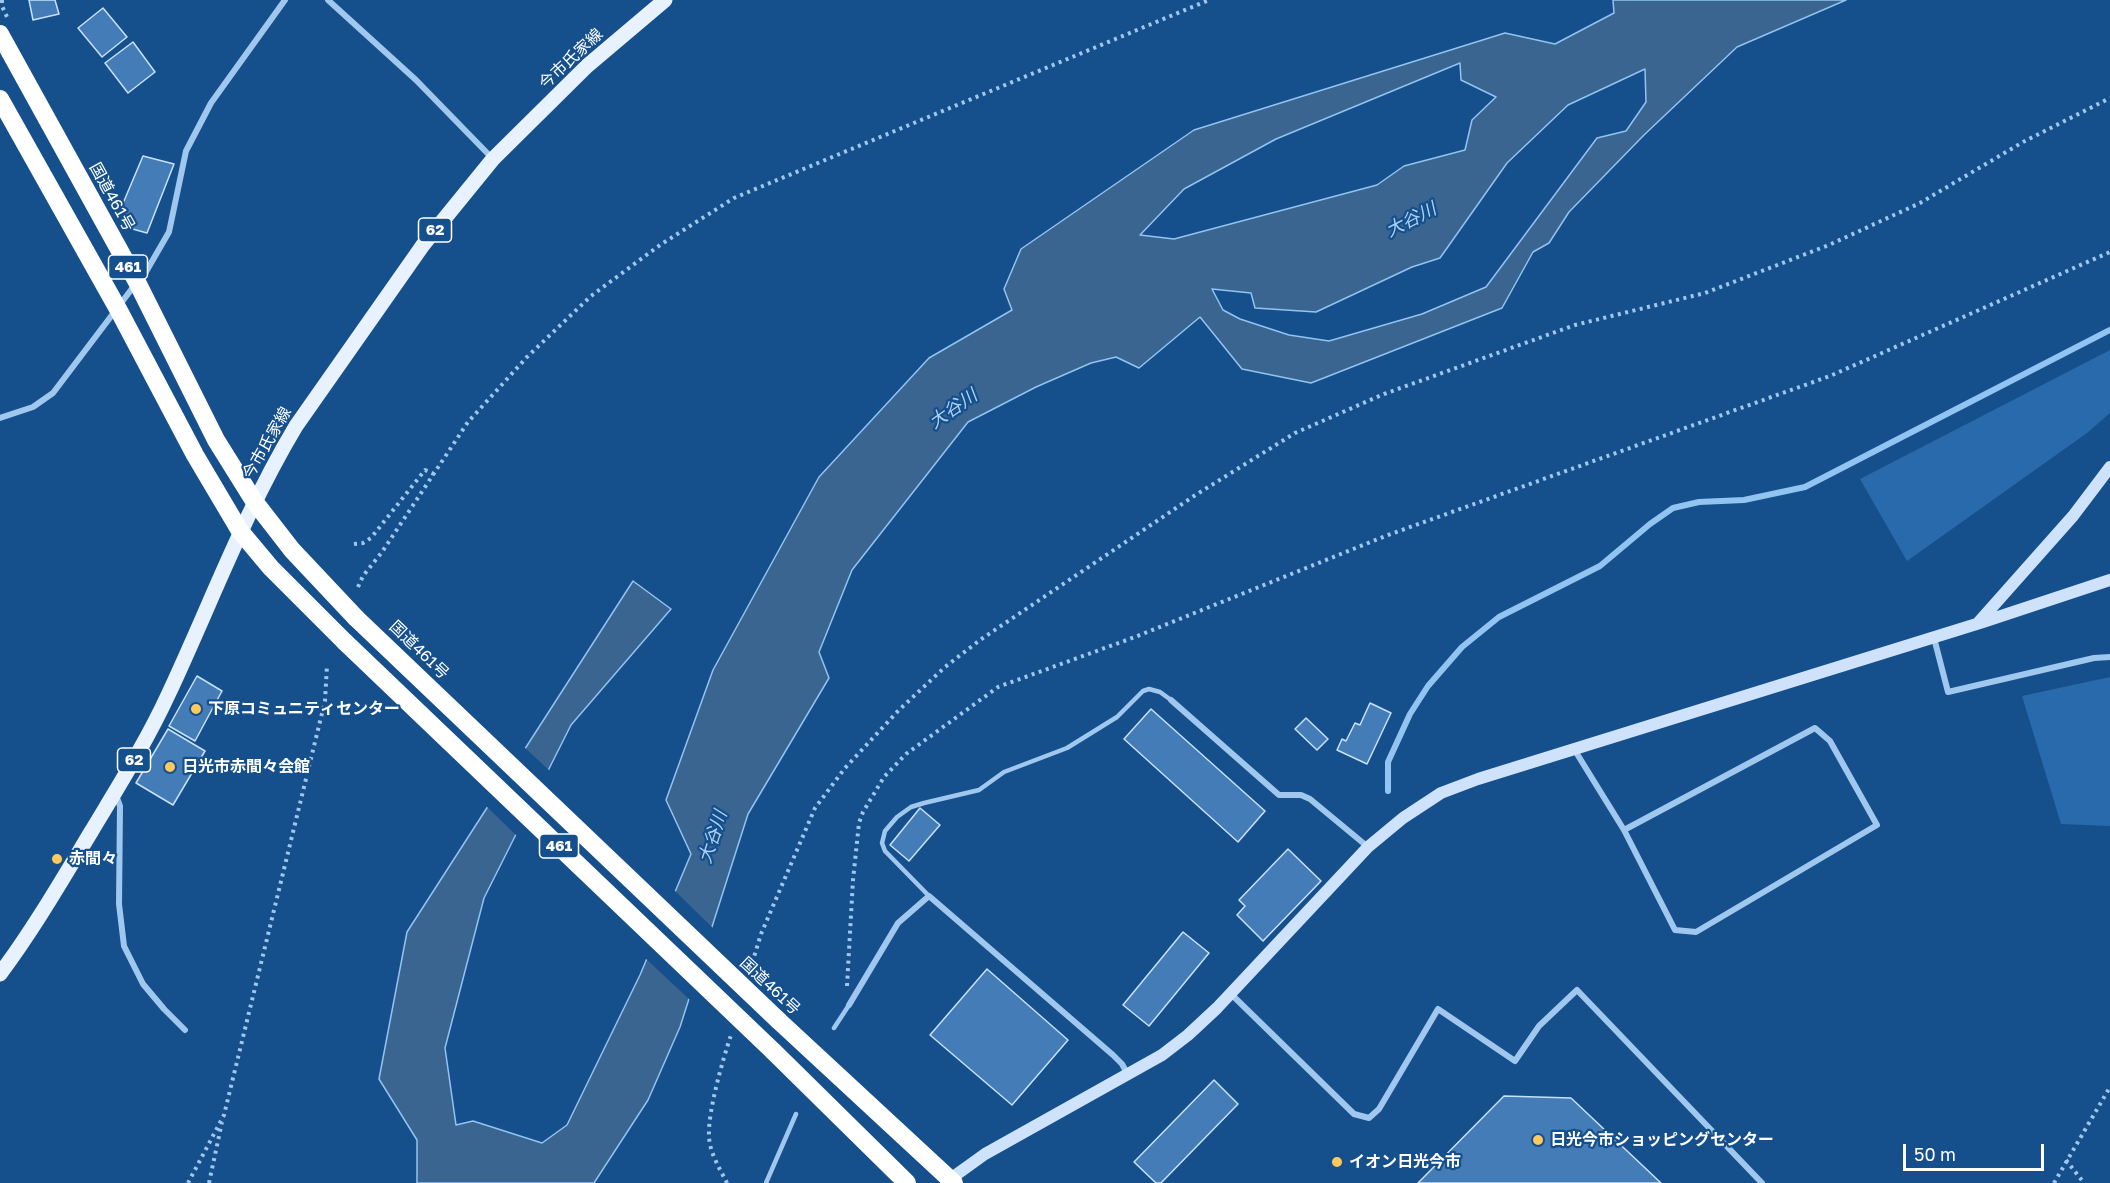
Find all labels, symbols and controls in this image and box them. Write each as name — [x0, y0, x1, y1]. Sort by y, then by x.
street label: 今市氏家線 — [535, 25, 607, 93]
street label: 国道461号 — [85, 159, 139, 235]
water label: 大谷川 — [1382, 198, 1440, 242]
road number: 62 — [418, 218, 452, 242]
road number: 461 — [108, 255, 148, 279]
water label: 大谷川 — [925, 385, 981, 433]
street label: 今市氏家線 — [239, 404, 295, 482]
street label: 国道461号 — [385, 617, 453, 683]
place label: 下原コミュニティセンター — [208, 699, 400, 719]
marker: 下原コミュニティセンター — [189, 702, 203, 716]
road number: 62 — [118, 748, 150, 772]
place label: 日光市赤間々会館 — [182, 757, 310, 777]
marker: 日光市赤間々会館 — [163, 760, 177, 774]
water label: 大谷川 — [694, 808, 732, 866]
road number: 461 — [540, 834, 578, 858]
place label: 赤間々 — [69, 849, 117, 869]
marker: 赤間々 — [50, 852, 64, 866]
street label: 国道461号 — [736, 953, 804, 1019]
place label: 日光今市ショッピングセンター — [1550, 1130, 1774, 1150]
scale bar — [1906, 1132, 2047, 1170]
marker: 日光今市ショッピングセンター — [1531, 1133, 1545, 1147]
text: 50 m — [1914, 1143, 1956, 1165]
place label: イオン日光今市 — [1349, 1152, 1461, 1172]
marker: イオン日光今市 — [1330, 1155, 1344, 1169]

